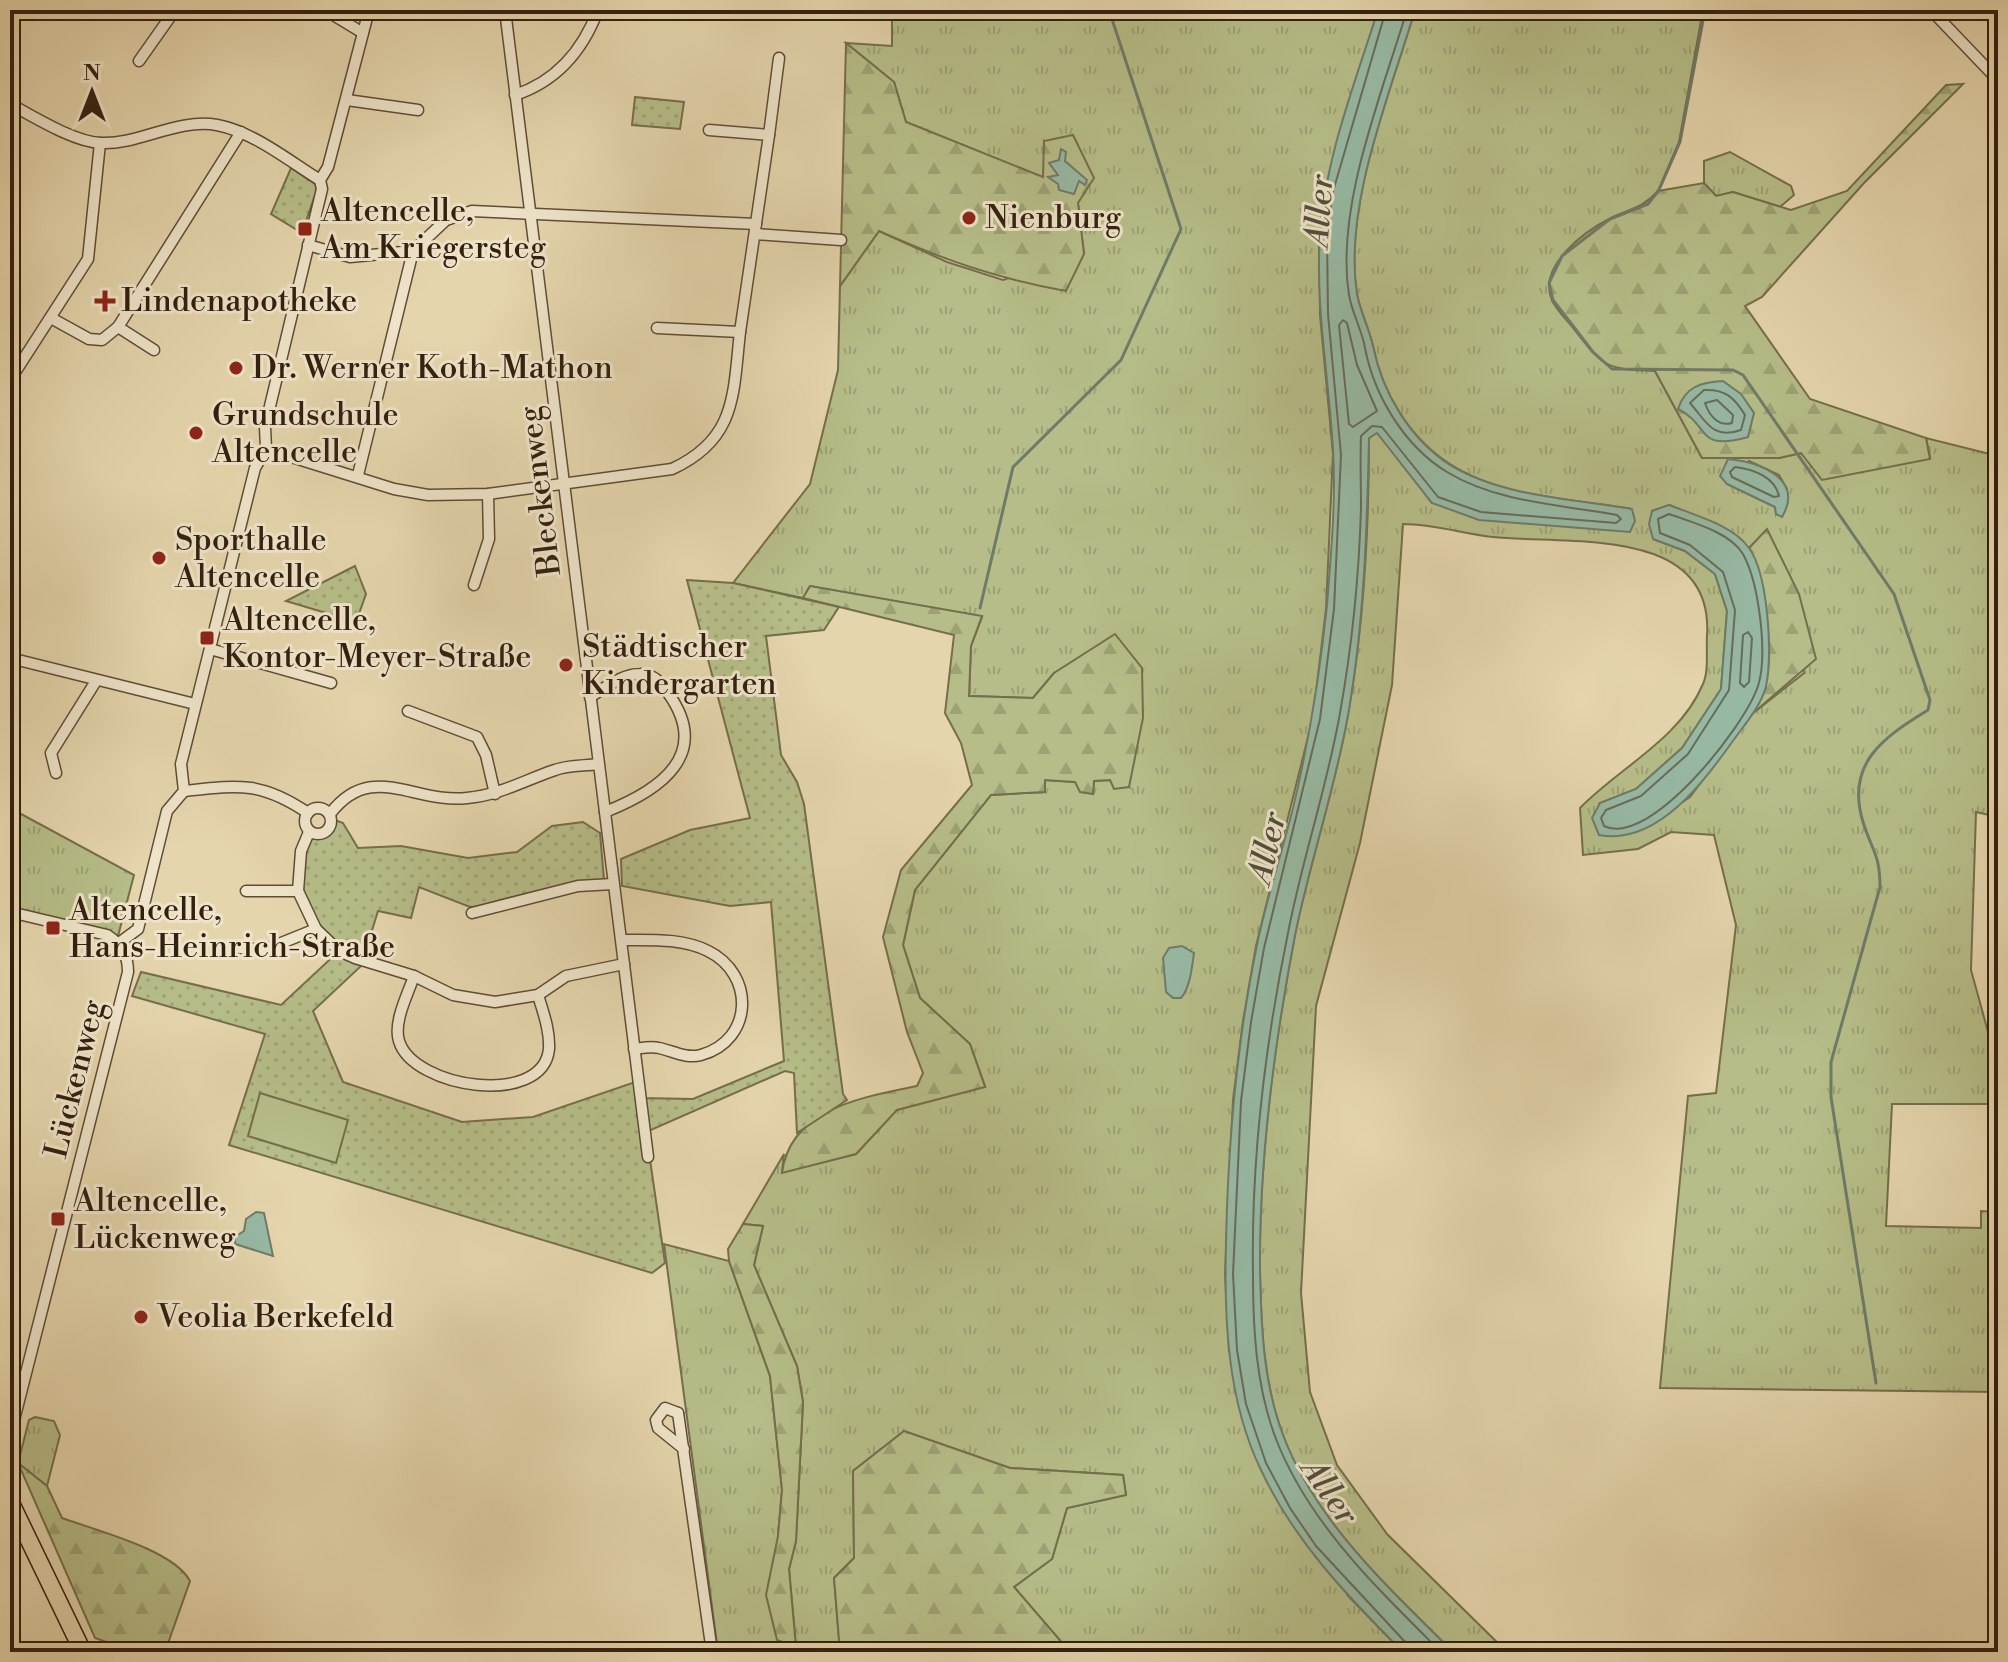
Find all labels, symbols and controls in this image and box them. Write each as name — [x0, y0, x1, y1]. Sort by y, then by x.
north arrow — [52, 52, 132, 132]
text: N — [83, 60, 101, 87]
water label: Aller — [1296, 173, 1344, 252]
place label: Altencelle, Am Kriegersteg — [320, 191, 547, 268]
place label: Nienburg — [985, 198, 1122, 238]
marker: Nienburg — [960, 209, 978, 227]
marker: Altencelle, Am Kriegersteg — [296, 220, 314, 238]
place label: Lindenapotheke — [121, 281, 357, 321]
marker: Lindenapotheke — [96, 292, 114, 310]
place label: Dr. Werner Koth-Mathon — [252, 348, 613, 388]
marker: Dr. Werner Koth-Mathon — [227, 359, 245, 377]
place label: Grundschule Altencelle — [211, 395, 399, 472]
street label: Bleckenweg — [510, 404, 570, 579]
marker: Grundschule Altencelle — [187, 424, 205, 442]
place label: Sporthalle Altencelle — [174, 520, 327, 597]
marker: Sporthalle Altencelle — [150, 549, 168, 567]
place label: Altencelle, Kontor-Meyer-Straße — [222, 600, 531, 677]
place label: Städtischer Kindergarten — [582, 627, 777, 704]
marker: Altencelle, Kontor-Meyer-Straße — [198, 629, 216, 647]
marker: Städtischer Kindergarten — [557, 656, 575, 674]
water label: Aller — [1239, 808, 1297, 892]
place label: Altencelle, Hans-Heinrich-Straße — [68, 890, 395, 967]
marker: Altencelle, Hans-Heinrich-Straße — [44, 919, 62, 937]
street label: Lückenweg — [36, 995, 114, 1162]
place label: Altencelle, Lückenweg — [73, 1181, 236, 1258]
marker: Altencelle, Lückenweg — [49, 1210, 67, 1228]
place label: Veolia Berkefeld — [156, 1297, 394, 1337]
marker: Veolia Berkefeld — [132, 1308, 150, 1326]
water label: Aller — [1289, 1447, 1367, 1534]

